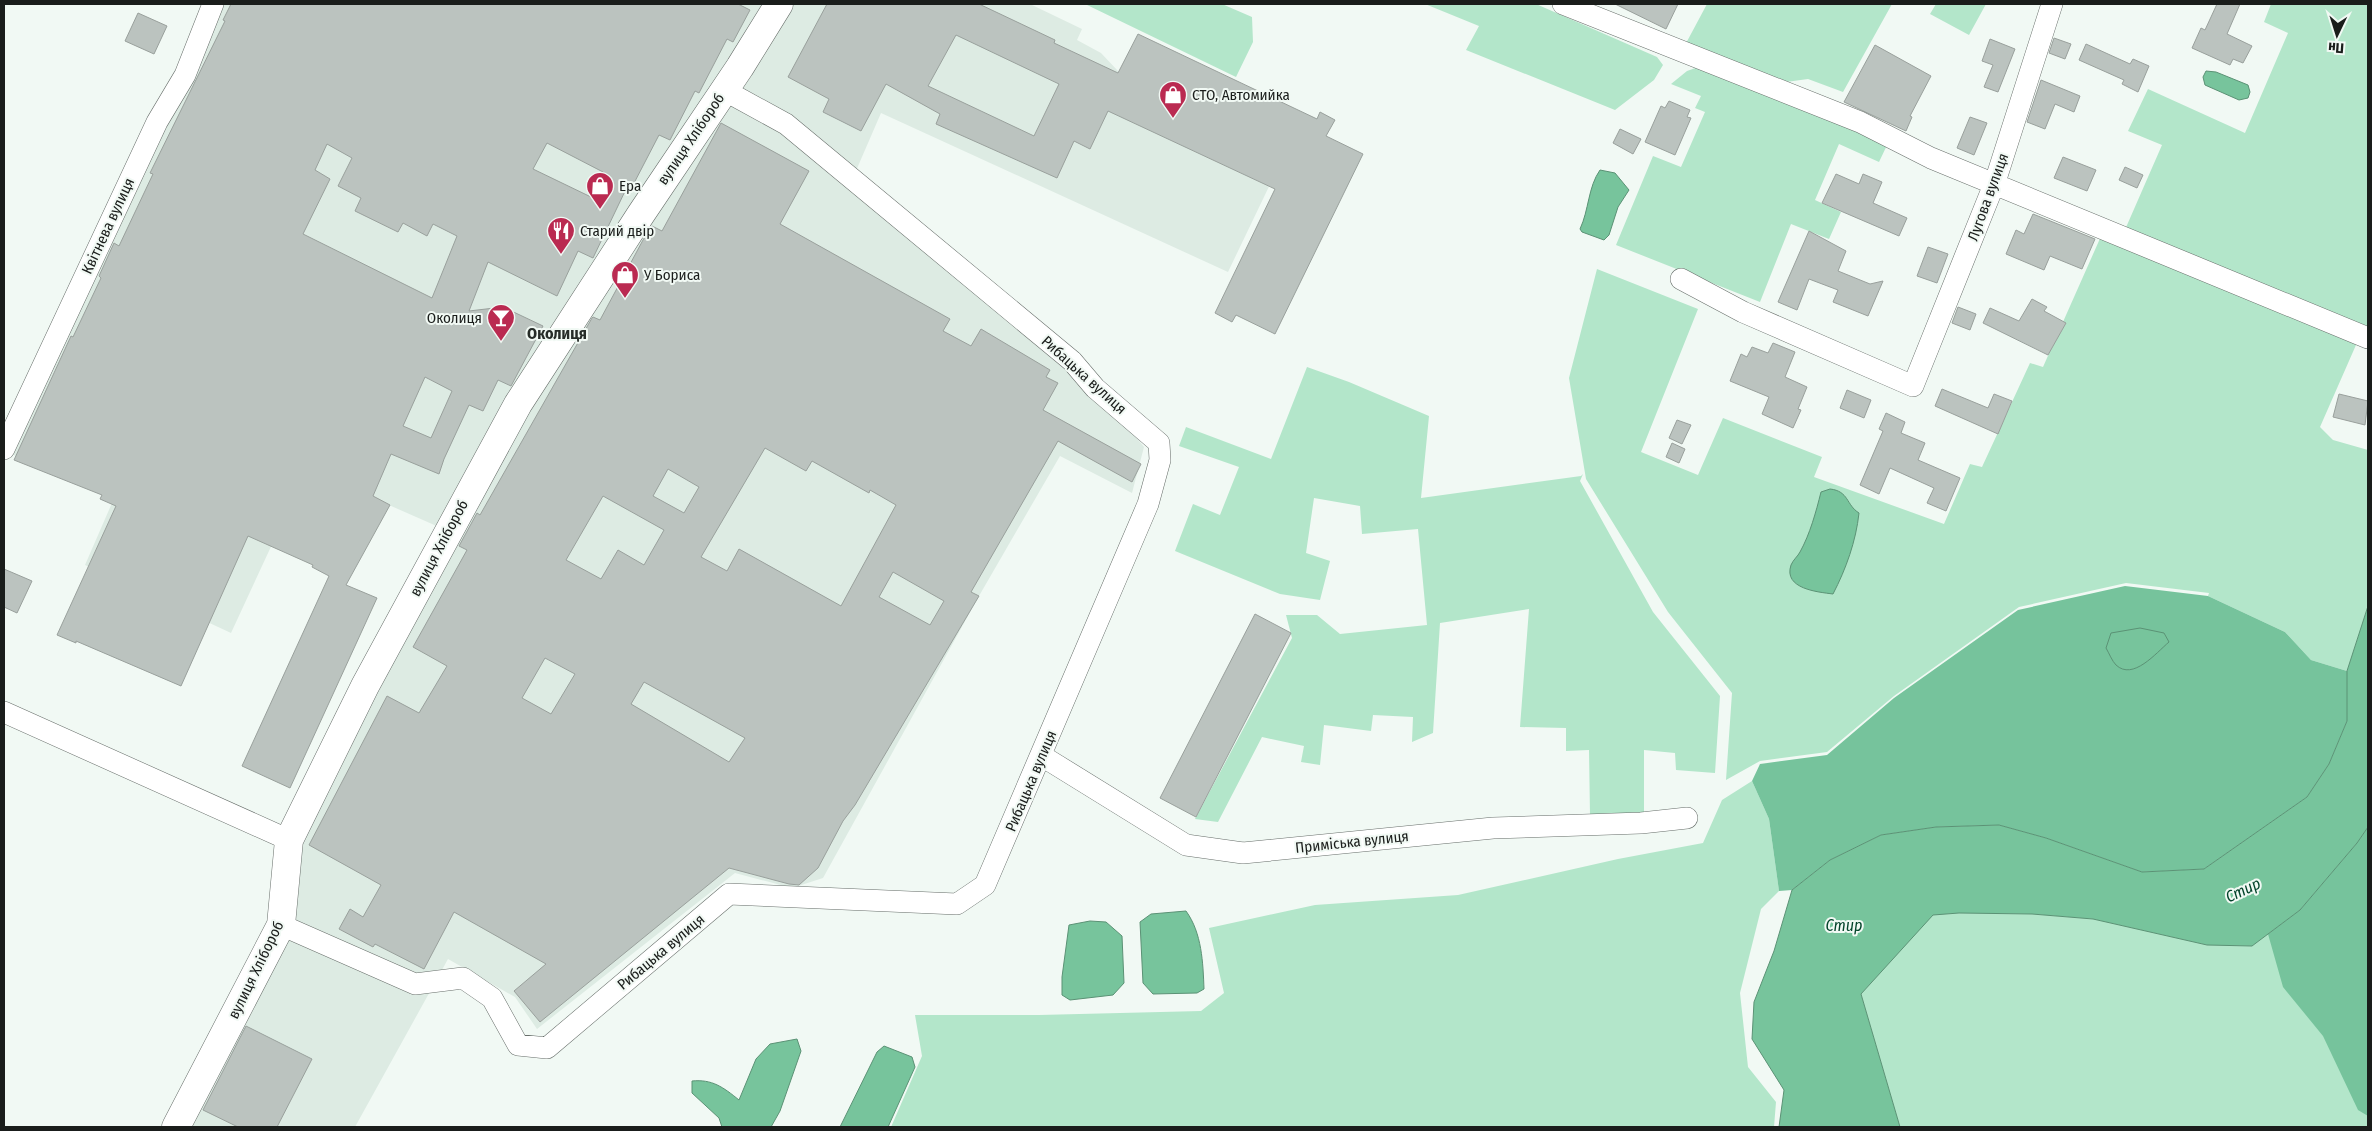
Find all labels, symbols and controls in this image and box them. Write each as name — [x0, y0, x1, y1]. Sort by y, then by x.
north arrow — [2312, 10, 2362, 60]
text: Пн — [2328, 38, 2345, 57]
shop icon: СТО, Автомийка — [1158, 80, 1188, 119]
place label: СТО, Автомийка — [1192, 86, 1290, 104]
street label: вулиця Хлібороб — [654, 90, 728, 188]
street label: Лугова вулиця — [1964, 151, 2012, 243]
shop icon: Ера — [585, 171, 615, 210]
street label: Квітнева вулиця — [78, 175, 138, 277]
place label: Ера — [619, 177, 641, 195]
restaurant icon: Старий двір — [546, 216, 576, 255]
place label: Старий двір — [580, 222, 654, 240]
shop icon: У Бориса — [610, 260, 640, 299]
place label: У Бориса — [643, 266, 700, 284]
bar icon: Околиця — [486, 303, 516, 342]
place label: Околиця — [427, 309, 482, 327]
district label: Околиця — [527, 324, 587, 343]
street label: Рибацька вулиця — [1038, 332, 1130, 418]
street label: вулиця Хлібороб — [406, 496, 472, 599]
street label: Рибацька вулиця — [1002, 728, 1060, 834]
street label: Приміська вулиця — [1294, 827, 1410, 857]
water label: Стир — [2222, 874, 2264, 906]
street label: Рибацька вулиця — [614, 910, 708, 994]
water label: Стир — [1826, 916, 1862, 935]
street label: вулиця Хлібороб — [225, 918, 288, 1022]

